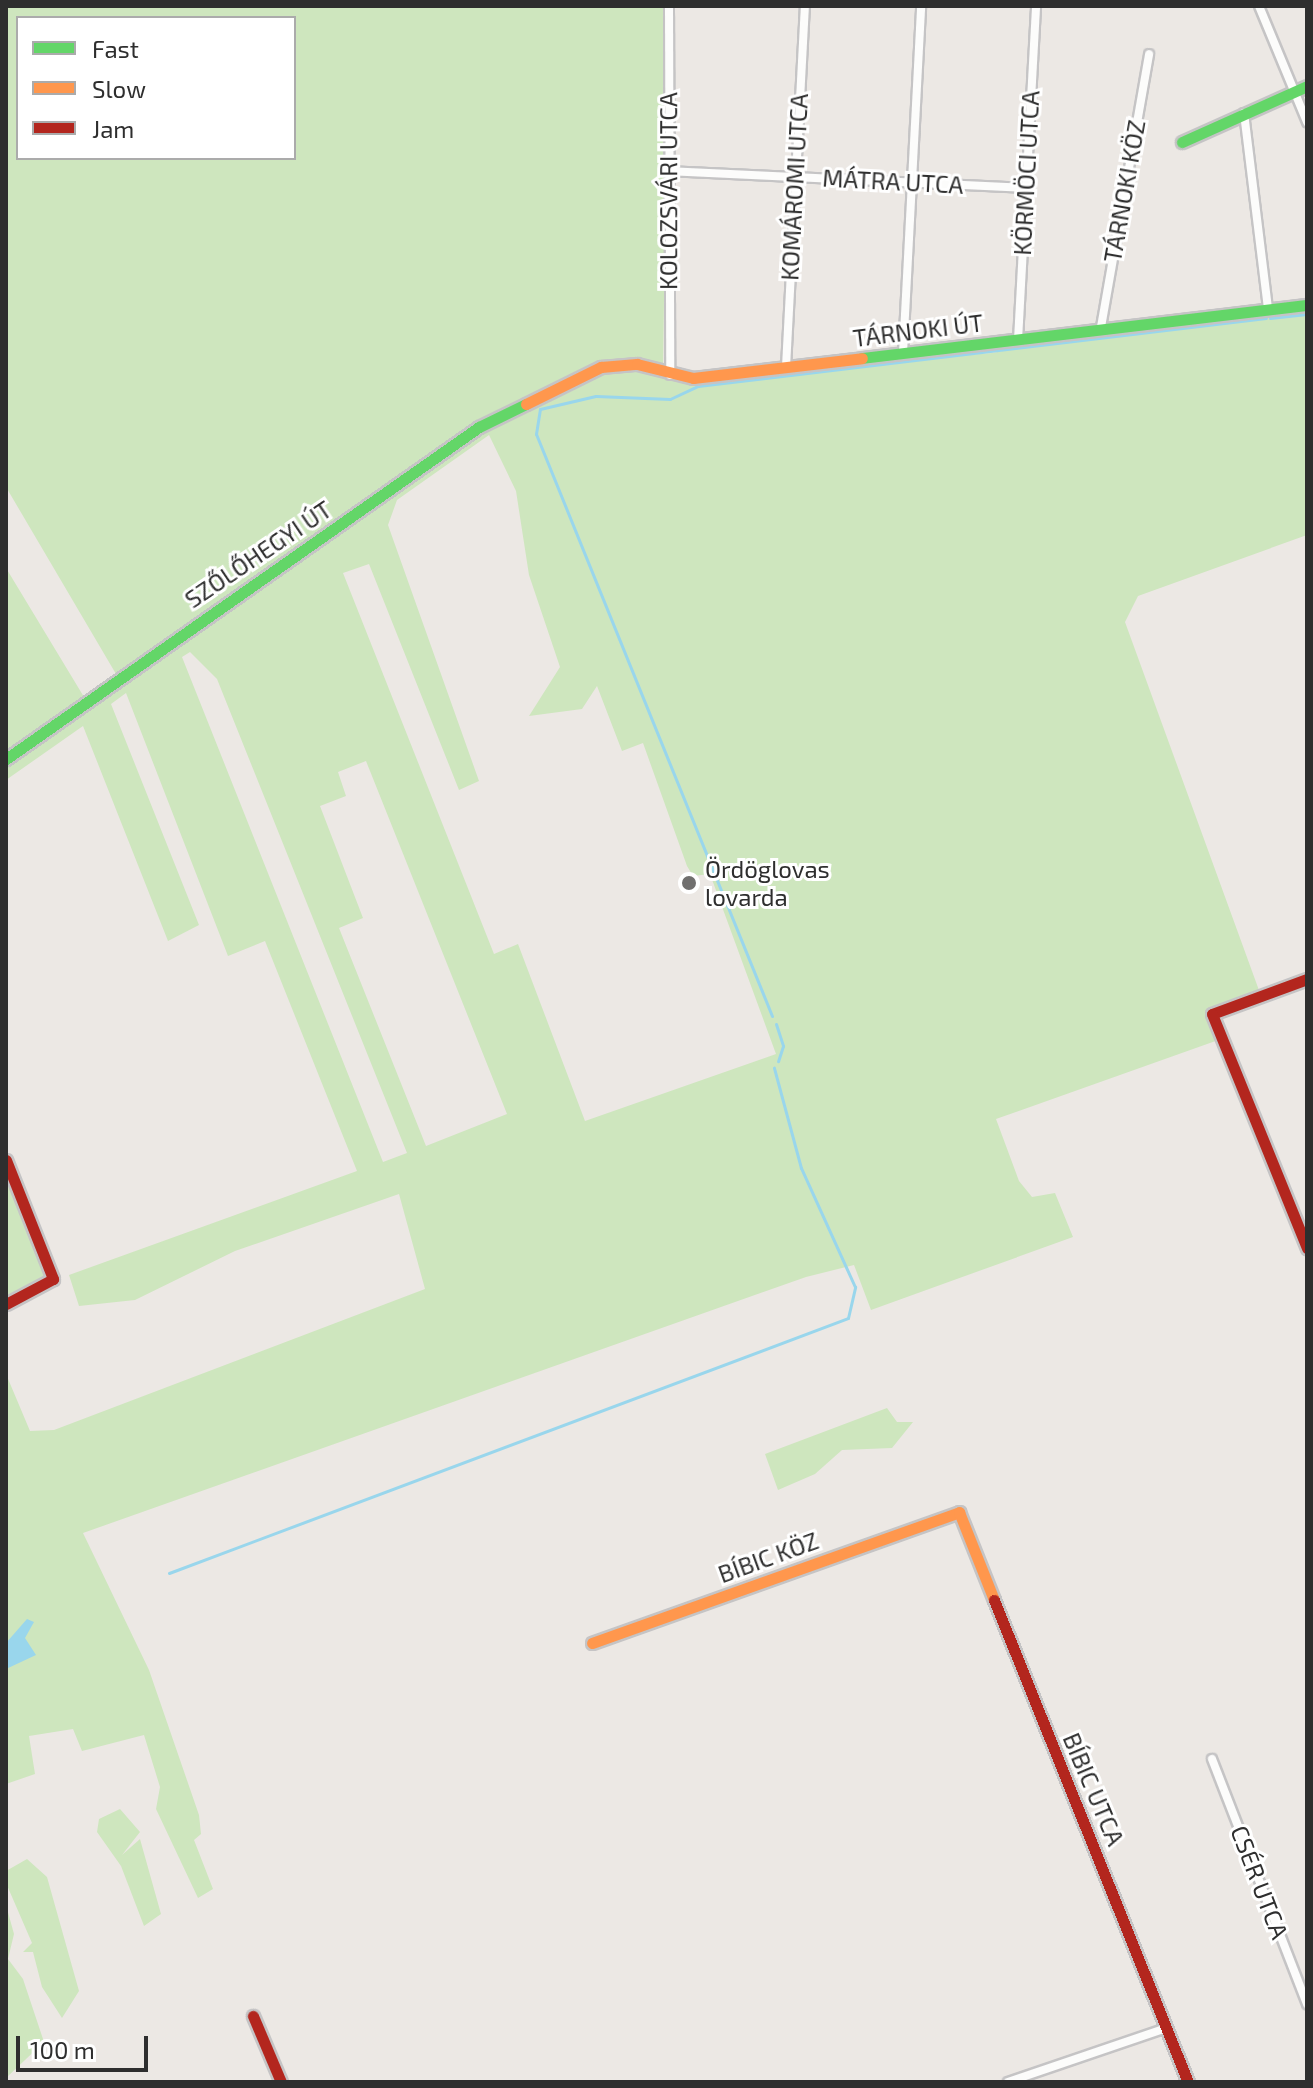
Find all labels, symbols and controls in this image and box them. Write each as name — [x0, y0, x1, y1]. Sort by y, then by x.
legend — [16, 16, 296, 160]
text: Fast — [92, 34, 139, 63]
text: Slow — [92, 74, 146, 103]
street label: KÖRMÖCI UTCA — [1007, 90, 1045, 256]
street label: KOLOZSVÁRI UTCA — [654, 92, 682, 290]
street label: KOMÁROMI UTCA — [775, 93, 813, 281]
text: Jam — [92, 114, 134, 143]
street label: TÁRNOKI KÖZ — [1097, 118, 1151, 264]
street label: MÁTRA UTCA — [821, 163, 965, 199]
street label: TÁRNOKI ÚT — [851, 308, 985, 352]
street label: SZŐLŐHEGYI ÚT — [179, 494, 337, 614]
place label: Ördöglovas lovarda — [705, 855, 830, 911]
marker: Ördöglovas lovarda — [680, 874, 698, 892]
street label: BÍBIC KÖZ — [714, 1526, 822, 1588]
street label: BÍBIC UTCA — [1057, 1728, 1131, 1850]
street label: CSÉR UTCA — [1225, 1821, 1295, 1943]
scale bar — [20, 2020, 152, 2070]
text: 100 m — [30, 2035, 95, 2064]

